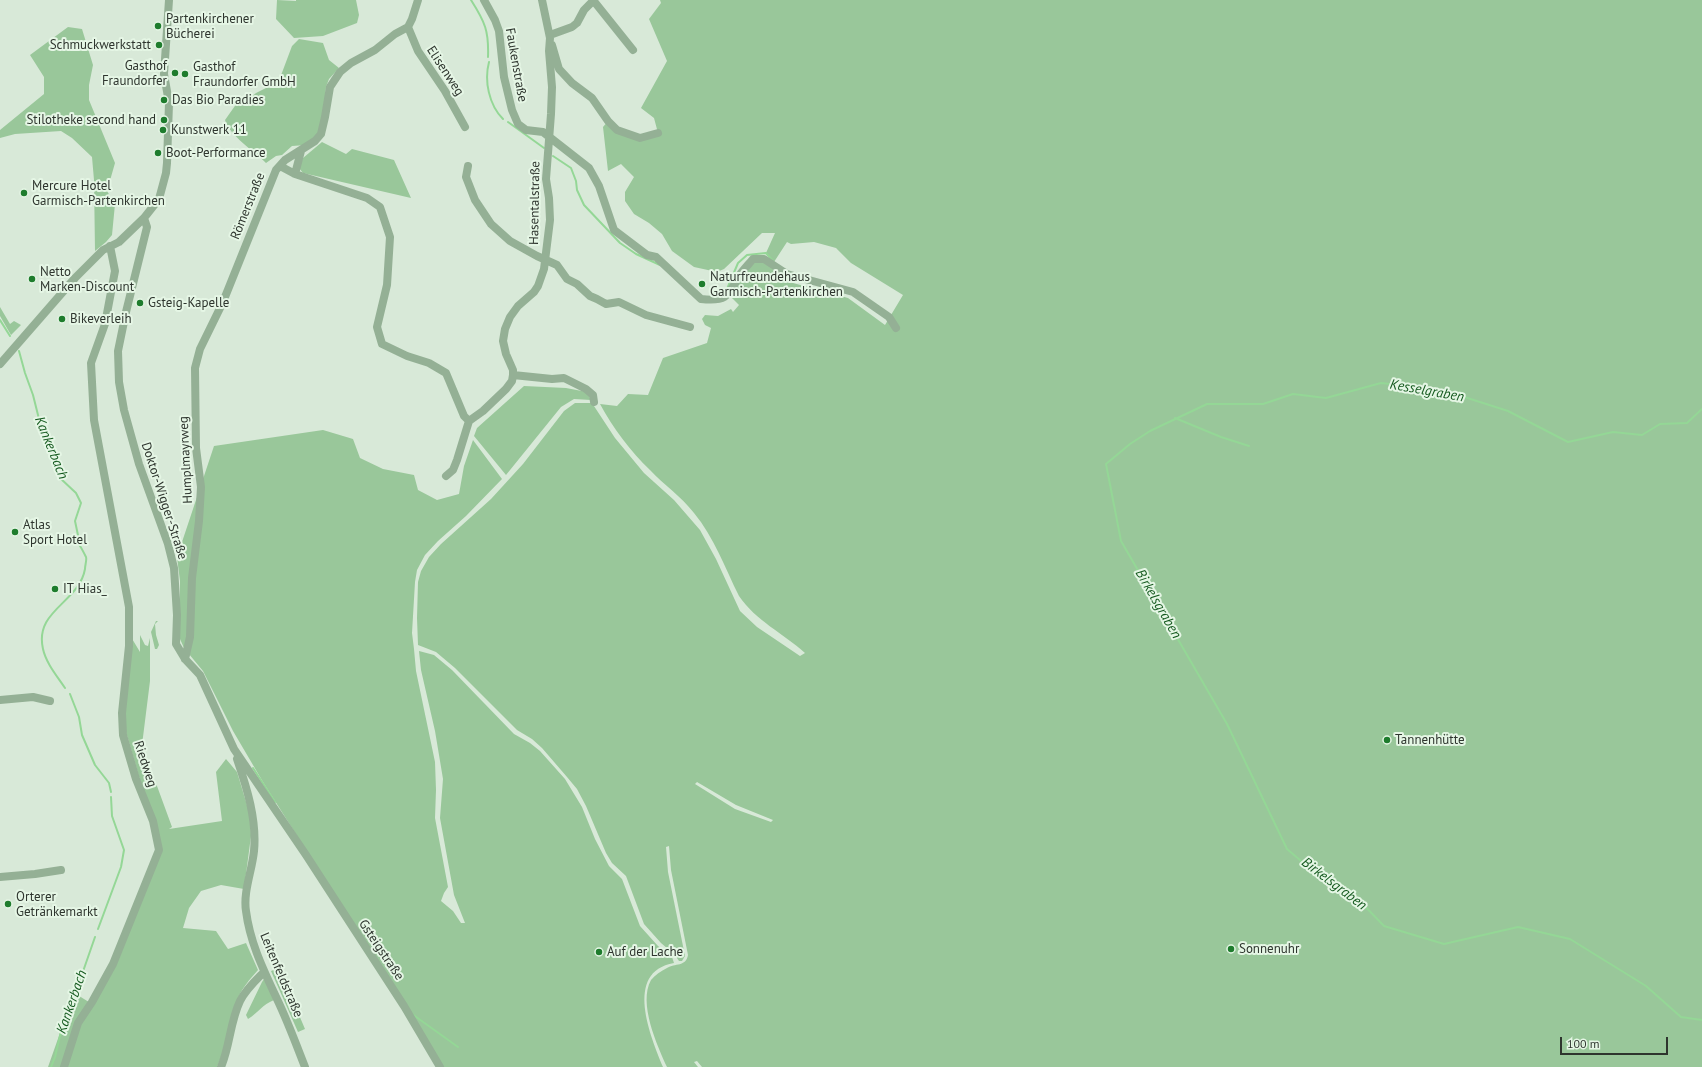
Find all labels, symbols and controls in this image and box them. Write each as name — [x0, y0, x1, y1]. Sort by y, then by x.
place label: Partenkirchener Bücherei — [166, 11, 254, 42]
marker: Partenkirchener Bücherei — [153, 21, 163, 31]
street label: Faukenstraße — [502, 27, 530, 103]
place label: Schmuckwerkstatt — [50, 37, 151, 53]
marker: Schmuckwerkstatt — [154, 40, 164, 50]
street label: Elisenweg — [423, 43, 467, 99]
place label: Gasthof Fraundorfer — [102, 58, 167, 89]
place label: Gasthof Fraundorfer GmbH — [193, 59, 296, 90]
marker: Gasthof Fraundorfer — [170, 68, 180, 78]
marker: Gasthof Fraundorfer GmbH — [180, 69, 190, 79]
place label: Das Bio Paradies — [172, 92, 264, 108]
marker: Das Bio Paradies — [159, 95, 169, 105]
place label: Stilotheke second hand — [26, 112, 156, 128]
marker: Stilotheke second hand — [159, 115, 169, 125]
place label: Kunstwerk 11 — [171, 122, 247, 138]
marker: Kunstwerk 11 — [158, 125, 168, 135]
place label: Boot-Performance — [166, 145, 266, 161]
marker: Boot-Performance — [153, 148, 163, 158]
street label: Hasentalstraße — [526, 161, 544, 245]
street label: Römerstraße — [228, 170, 268, 242]
place label: Mercure Hotel Garmisch-Partenkirchen — [32, 178, 165, 209]
marker: Mercure Hotel Garmisch-Partenkirchen — [19, 188, 29, 198]
place label: Netto Marken-Discount — [40, 264, 134, 295]
place label: Naturfreundehaus Garmisch-Partenkirchen — [710, 269, 843, 300]
marker: Netto Marken-Discount — [27, 274, 37, 284]
marker: Naturfreundehaus Garmisch-Partenkirchen — [697, 279, 707, 289]
place label: Gsteig-Kapelle — [148, 295, 229, 311]
marker: Gsteig-Kapelle — [135, 298, 145, 308]
place label: Bikeverleih — [70, 311, 132, 327]
marker: Bikeverleih — [57, 314, 67, 324]
water label: Kesselgraben — [1389, 376, 1465, 406]
water label: Kankerbach — [31, 414, 71, 482]
street label: Humplmayrweg — [176, 416, 196, 504]
street label: Doktor-Wigger-Straße — [138, 440, 190, 562]
place label: Atlas Sport Hotel — [23, 517, 87, 548]
marker: Atlas Sport Hotel — [10, 527, 20, 537]
water label: Birkelsgraben — [1131, 566, 1185, 642]
place label: IT Hias_ — [63, 581, 107, 597]
marker: IT Hias_ — [50, 584, 60, 594]
place label: Tannenhütte — [1395, 732, 1465, 748]
marker: Tannenhütte — [1382, 735, 1392, 745]
street label: Riedweg — [130, 739, 160, 789]
water label: Birkelsgraben — [1298, 854, 1370, 914]
place label: Orterer Getränkemarkt — [16, 889, 98, 920]
marker: Orterer Getränkemarkt — [3, 899, 13, 909]
street label: Gsteigstraße — [355, 917, 407, 983]
street label: Leitenfeldstraße — [256, 930, 306, 1020]
place label: Sonnenuhr — [1239, 941, 1299, 957]
place label: Auf der Lache — [607, 944, 683, 960]
marker: Sonnenuhr — [1226, 944, 1236, 954]
marker: Auf der Lache — [594, 947, 604, 957]
water label: Kankerbach — [53, 968, 91, 1036]
scale bar — [1562, 1029, 1670, 1055]
text: 100 m — [1567, 1036, 1600, 1051]

